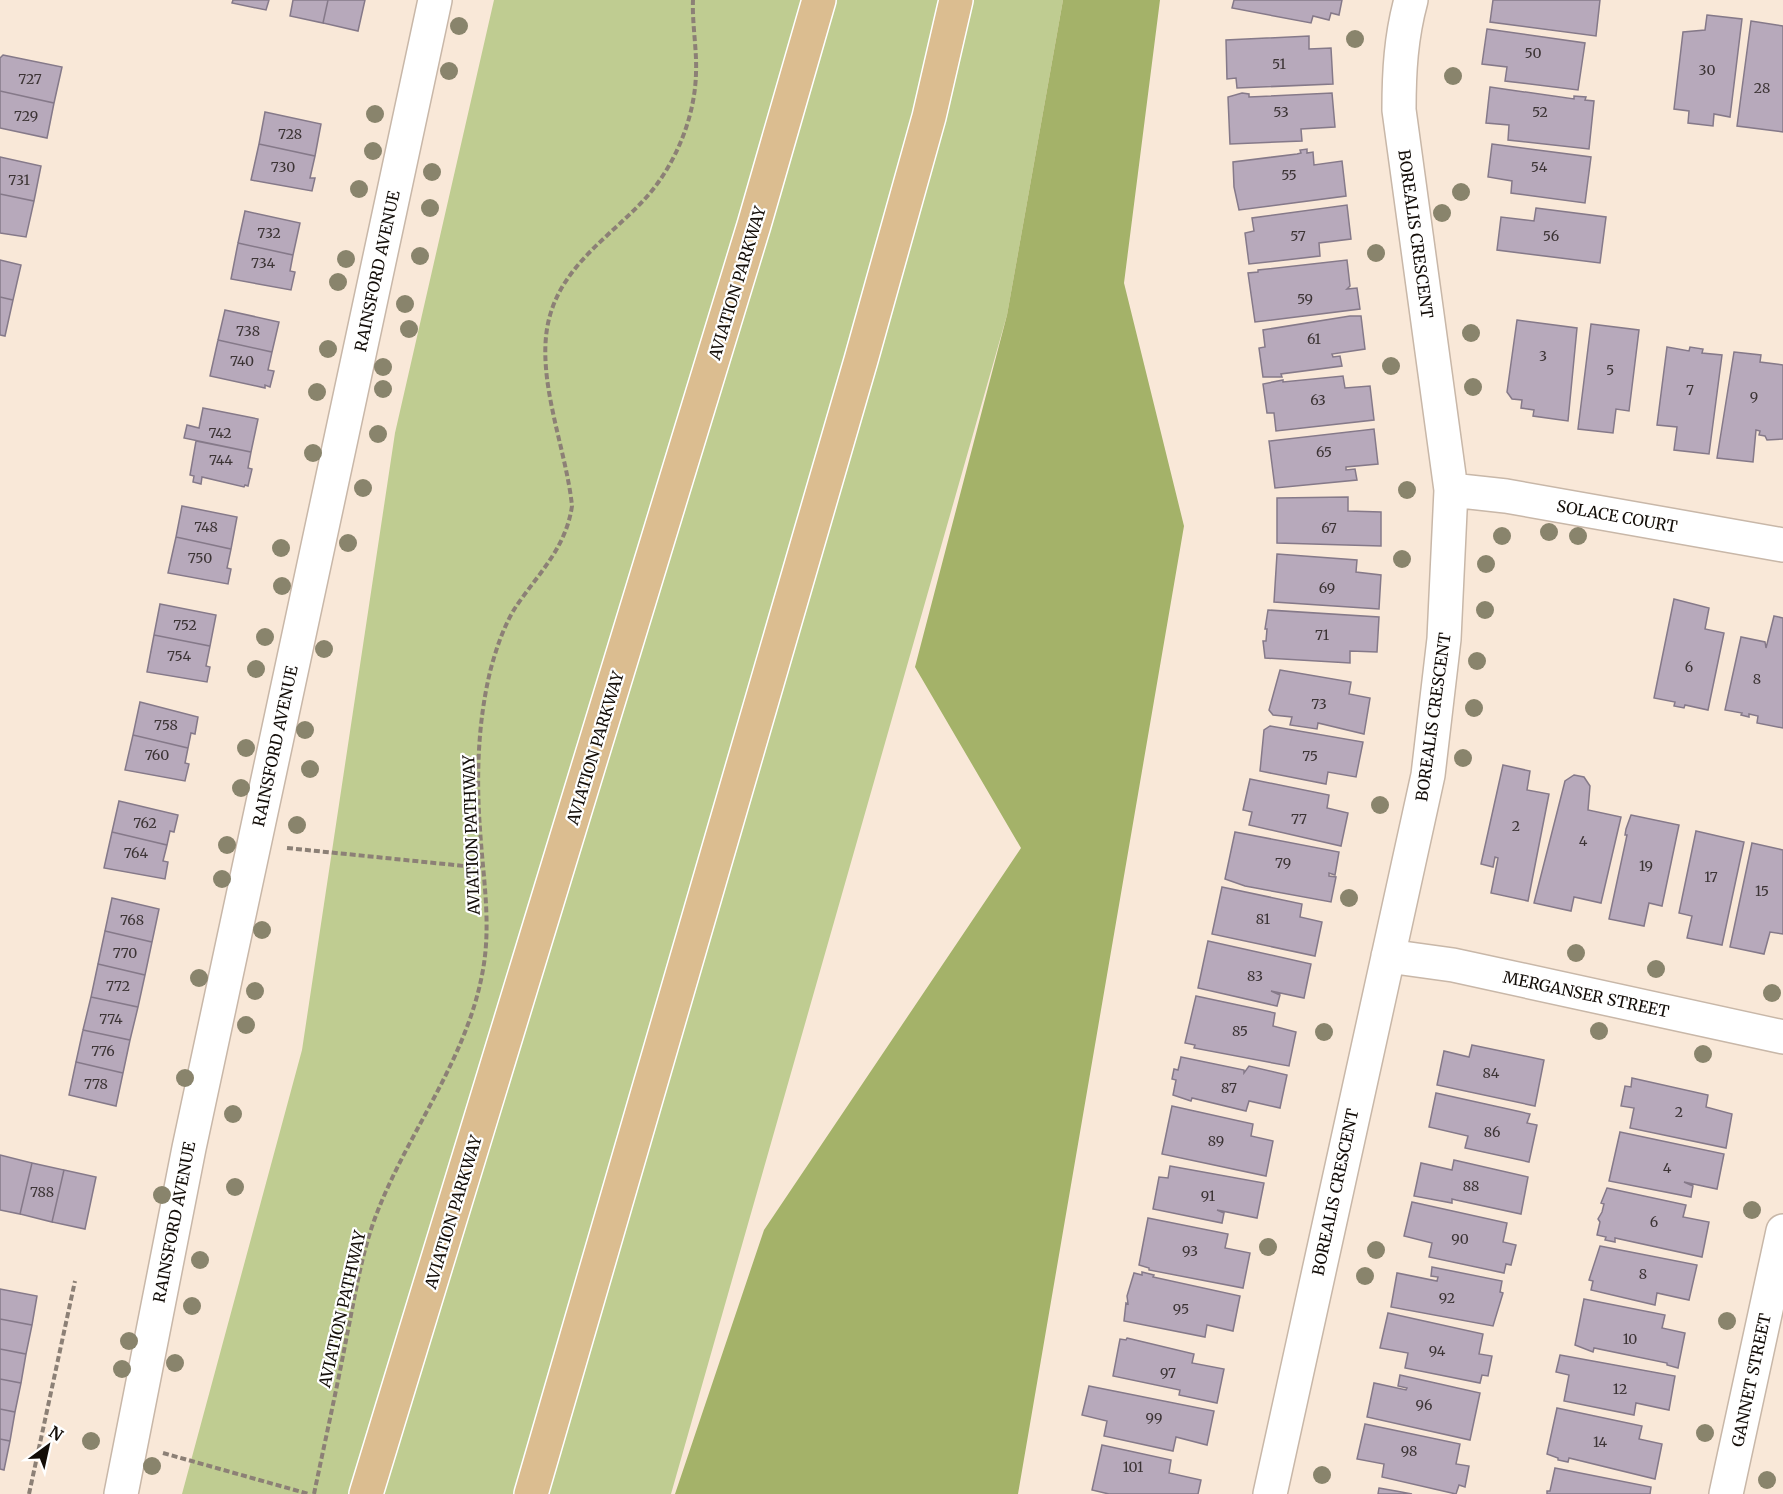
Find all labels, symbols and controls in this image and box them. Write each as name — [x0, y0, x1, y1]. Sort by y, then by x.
house number: 50 — [1525, 44, 1541, 62]
house number: 51 — [1272, 55, 1286, 73]
house number: 30 — [1699, 61, 1715, 79]
house number: 727 — [18, 70, 42, 88]
house number: 28 — [1754, 79, 1770, 97]
house number: 53 — [1273, 103, 1289, 121]
house number: 52 — [1532, 103, 1548, 121]
house number: 729 — [14, 107, 38, 125]
house number: 728 — [278, 125, 302, 143]
street label: BOREALIS CRESCENT — [1394, 148, 1438, 320]
house number: 730 — [271, 158, 295, 176]
house number: 54 — [1531, 158, 1548, 176]
house number: 55 — [1281, 166, 1297, 184]
house number: 731 — [8, 171, 30, 189]
street label: RAINSFORD AVENUE — [350, 188, 404, 353]
street label: AVIATION PARKWAY — [704, 203, 770, 363]
house number: 732 — [257, 224, 281, 242]
house number: 57 — [1290, 227, 1306, 245]
house number: 56 — [1543, 227, 1559, 245]
house number: 734 — [251, 254, 275, 272]
house number: 59 — [1297, 290, 1313, 308]
house number: 738 — [236, 322, 260, 340]
house number: 61 — [1307, 330, 1321, 348]
house number: 3 — [1539, 347, 1547, 365]
house number: 740 — [230, 352, 254, 370]
house number: 5 — [1606, 361, 1614, 379]
house number: 7 — [1686, 381, 1694, 399]
house number: 9 — [1750, 388, 1758, 406]
house number: 63 — [1310, 391, 1326, 409]
house number: 742 — [208, 424, 232, 442]
house number: 65 — [1316, 443, 1332, 461]
house number: 744 — [209, 451, 233, 469]
street label: SOLACE COURT — [1555, 496, 1679, 536]
house number: 748 — [194, 518, 218, 536]
house number: 67 — [1321, 519, 1337, 537]
house number: 750 — [188, 549, 212, 567]
house number: 69 — [1319, 579, 1335, 597]
house number: 752 — [173, 616, 197, 634]
house number: 71 — [1315, 626, 1329, 644]
street label: BOREALIS CRESCENT — [1411, 631, 1455, 803]
house number: 754 — [167, 647, 191, 665]
house number: 6 — [1685, 658, 1693, 676]
street label: RAINSFORD AVENUE — [248, 663, 302, 828]
street label: AVIATION PARKWAY — [562, 668, 628, 828]
house number: 8 — [1753, 670, 1761, 688]
house number: 73 — [1311, 695, 1327, 713]
house number: 758 — [154, 716, 178, 734]
house number: 760 — [145, 746, 169, 764]
house number: 75 — [1302, 747, 1318, 765]
street label: AVIATION PATHWAY — [458, 754, 484, 916]
house number: 77 — [1291, 810, 1307, 828]
house number: 762 — [133, 814, 157, 832]
house number: 2 — [1512, 817, 1520, 835]
house number: 4 — [1579, 832, 1588, 850]
house number: 764 — [124, 844, 149, 862]
house number: 79 — [1275, 854, 1291, 872]
house number: 19 — [1639, 857, 1653, 875]
house number: 17 — [1704, 868, 1718, 886]
house number: 15 — [1755, 882, 1769, 900]
house number: 81 — [1256, 910, 1270, 928]
house number: 768 — [120, 911, 144, 929]
house number: 770 — [113, 944, 137, 962]
house number: 83 — [1247, 967, 1263, 985]
street label: MERGANSER STREET — [1501, 967, 1671, 1021]
house number: 772 — [106, 977, 130, 995]
house number: 774 — [99, 1010, 123, 1028]
house number: 85 — [1232, 1022, 1248, 1040]
house number: 776 — [91, 1042, 115, 1060]
house number: 84 — [1483, 1064, 1500, 1082]
house number: 778 — [84, 1075, 108, 1093]
house number: 87 — [1221, 1079, 1237, 1097]
house number: 2 — [1675, 1103, 1683, 1121]
street label: BOREALIS CRESCENT — [1308, 1107, 1362, 1277]
house number: 86 — [1484, 1123, 1500, 1141]
street label: AVIATION PARKWAY — [420, 1132, 486, 1292]
house number: 89 — [1208, 1132, 1224, 1150]
street label: RAINSFORD AVENUE — [149, 1139, 200, 1304]
house number: 4 — [1663, 1159, 1672, 1177]
house number: 88 — [1463, 1177, 1479, 1195]
house number: 788 — [30, 1183, 54, 1201]
house number: 91 — [1201, 1187, 1215, 1205]
house number: 6 — [1650, 1213, 1658, 1231]
street label: AVIATION PATHWAY — [314, 1228, 370, 1390]
house number: 90 — [1451, 1230, 1469, 1248]
house number: 93 — [1182, 1242, 1198, 1260]
house number: 8 — [1639, 1265, 1647, 1283]
house number: 92 — [1439, 1289, 1455, 1307]
house number: 95 — [1173, 1300, 1189, 1318]
street label: GANNET STREET — [1727, 1312, 1775, 1448]
house number: 10 — [1623, 1330, 1637, 1348]
house number: 94 — [1429, 1342, 1446, 1360]
house number: 97 — [1160, 1364, 1176, 1382]
house number: 12 — [1613, 1380, 1627, 1398]
house number: 96 — [1416, 1396, 1432, 1414]
house number: 99 — [1146, 1409, 1162, 1427]
north arrow — [18, 1416, 78, 1476]
text: N — [45, 1422, 67, 1445]
house number: 14 — [1593, 1433, 1607, 1451]
house number: 98 — [1401, 1442, 1417, 1460]
house number: 101 — [1123, 1458, 1143, 1476]

